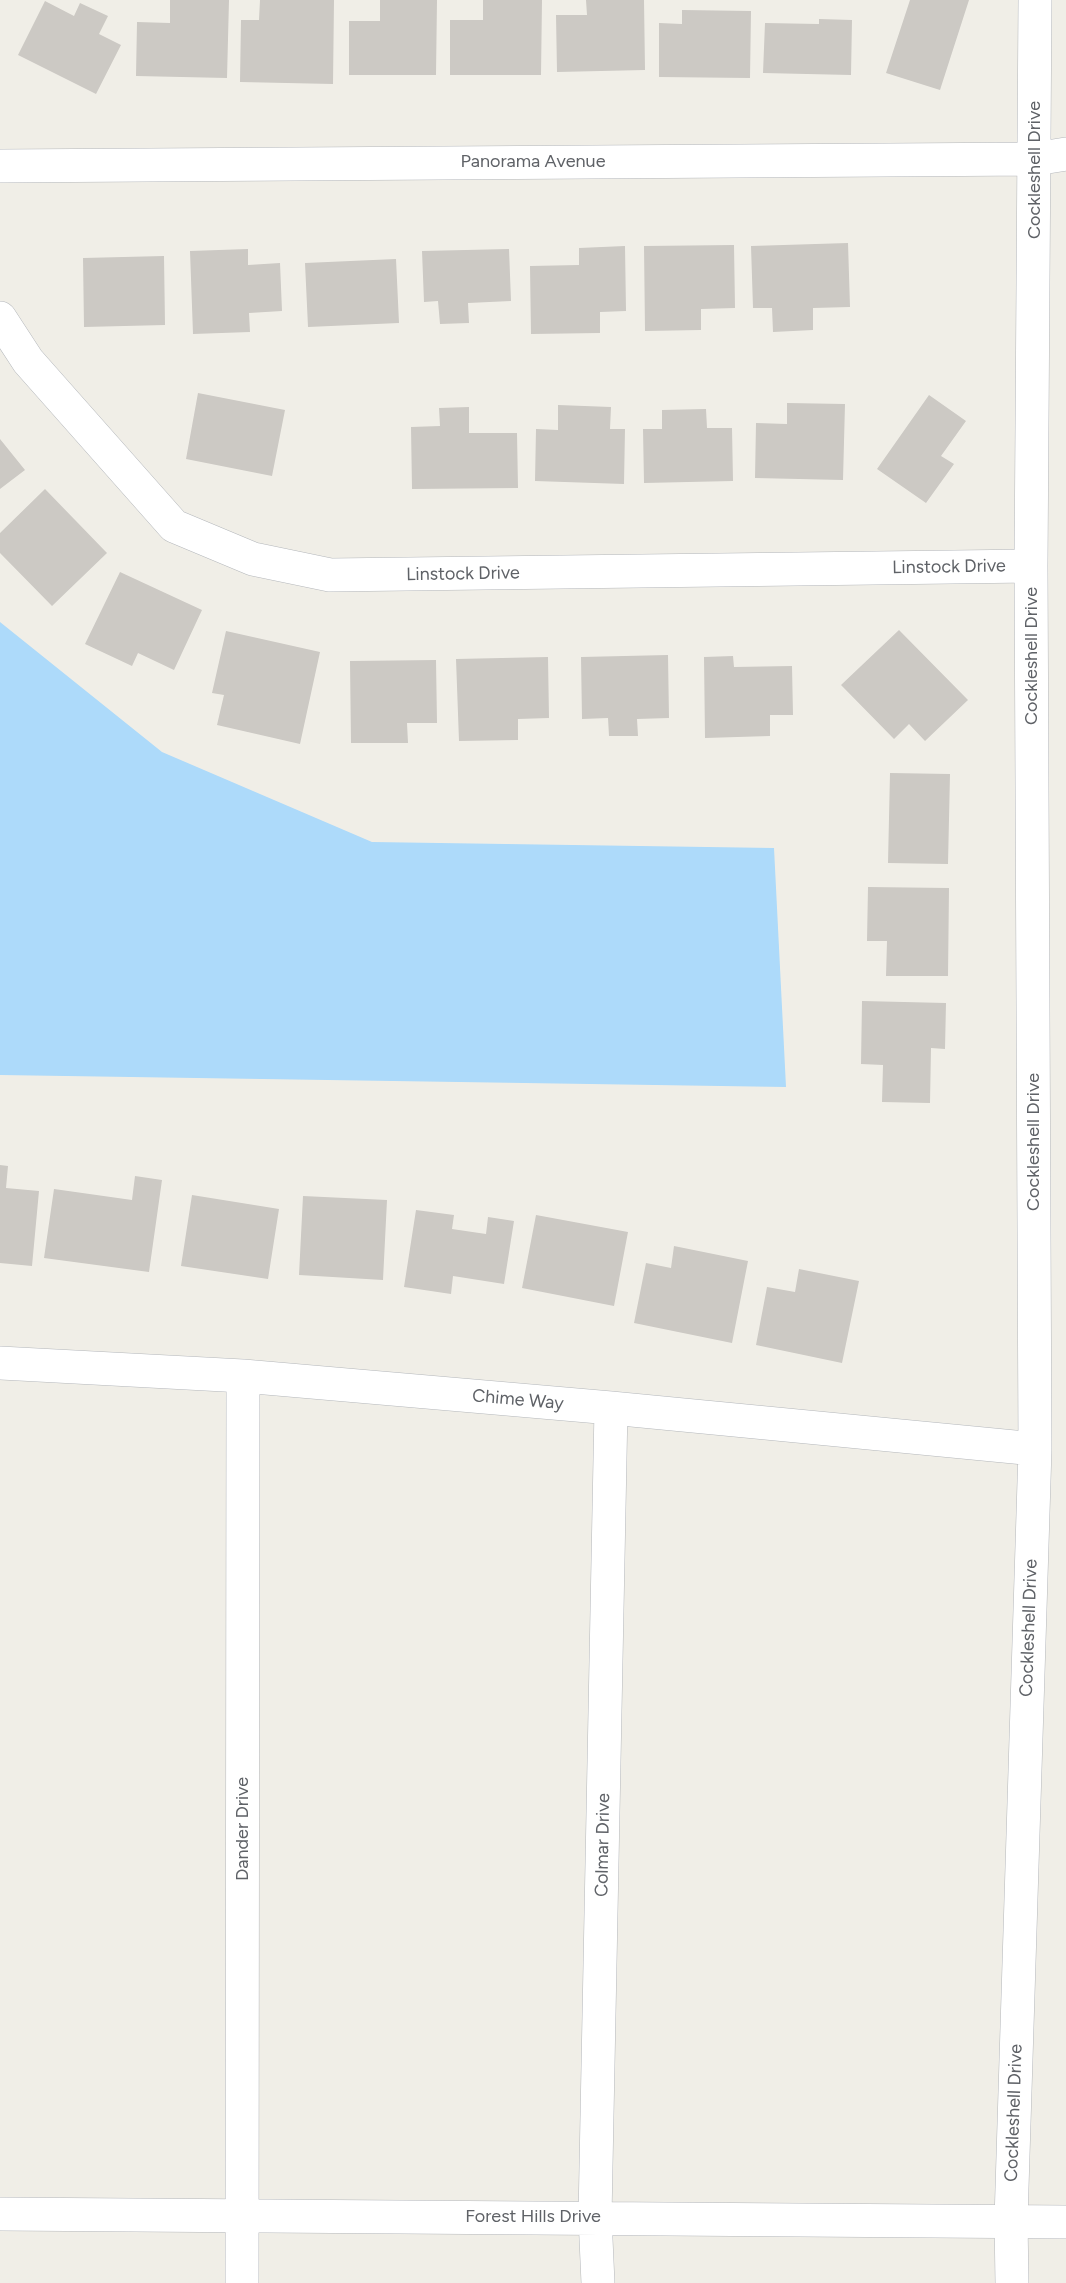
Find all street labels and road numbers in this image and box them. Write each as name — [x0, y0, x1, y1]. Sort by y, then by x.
street label: Cockleshell Drive — [1024, 101, 1046, 239]
street label: Panorama Avenue — [461, 151, 605, 173]
street label: Linstock Drive — [892, 555, 1006, 579]
street label: Linstock Drive — [406, 562, 520, 586]
street label: Cockleshell Drive — [1021, 587, 1043, 725]
street label: Cockleshell Drive — [1023, 1073, 1045, 1211]
street label: Chime Way — [471, 1385, 565, 1415]
street label: Cockleshell Drive — [1016, 1559, 1042, 1697]
street label: Dander Drive — [232, 1777, 254, 1881]
street label: Colmar Drive — [591, 1793, 615, 1897]
street label: Cockleshell Drive — [1001, 2044, 1027, 2182]
street label: Forest Hills Drive — [465, 2206, 601, 2228]

